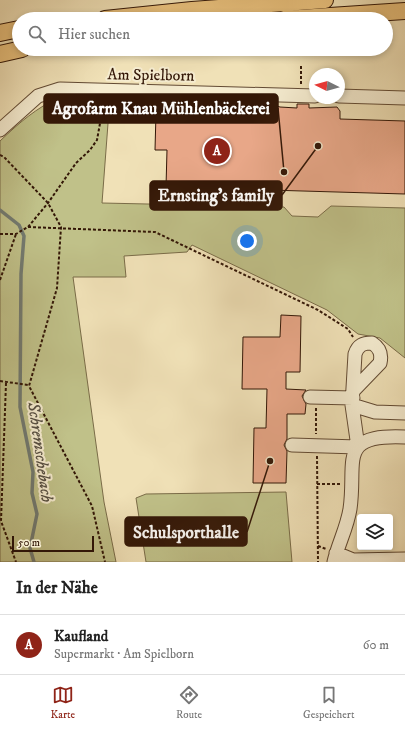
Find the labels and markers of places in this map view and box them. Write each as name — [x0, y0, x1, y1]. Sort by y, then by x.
callout: Agrofarm Knau Mühlenbäckerei — [44, 94, 278, 123]
pin: A — [204, 136, 230, 166]
callout: Ernsting's family — [150, 181, 282, 210]
callout: Schulsporthalle — [125, 517, 247, 546]

